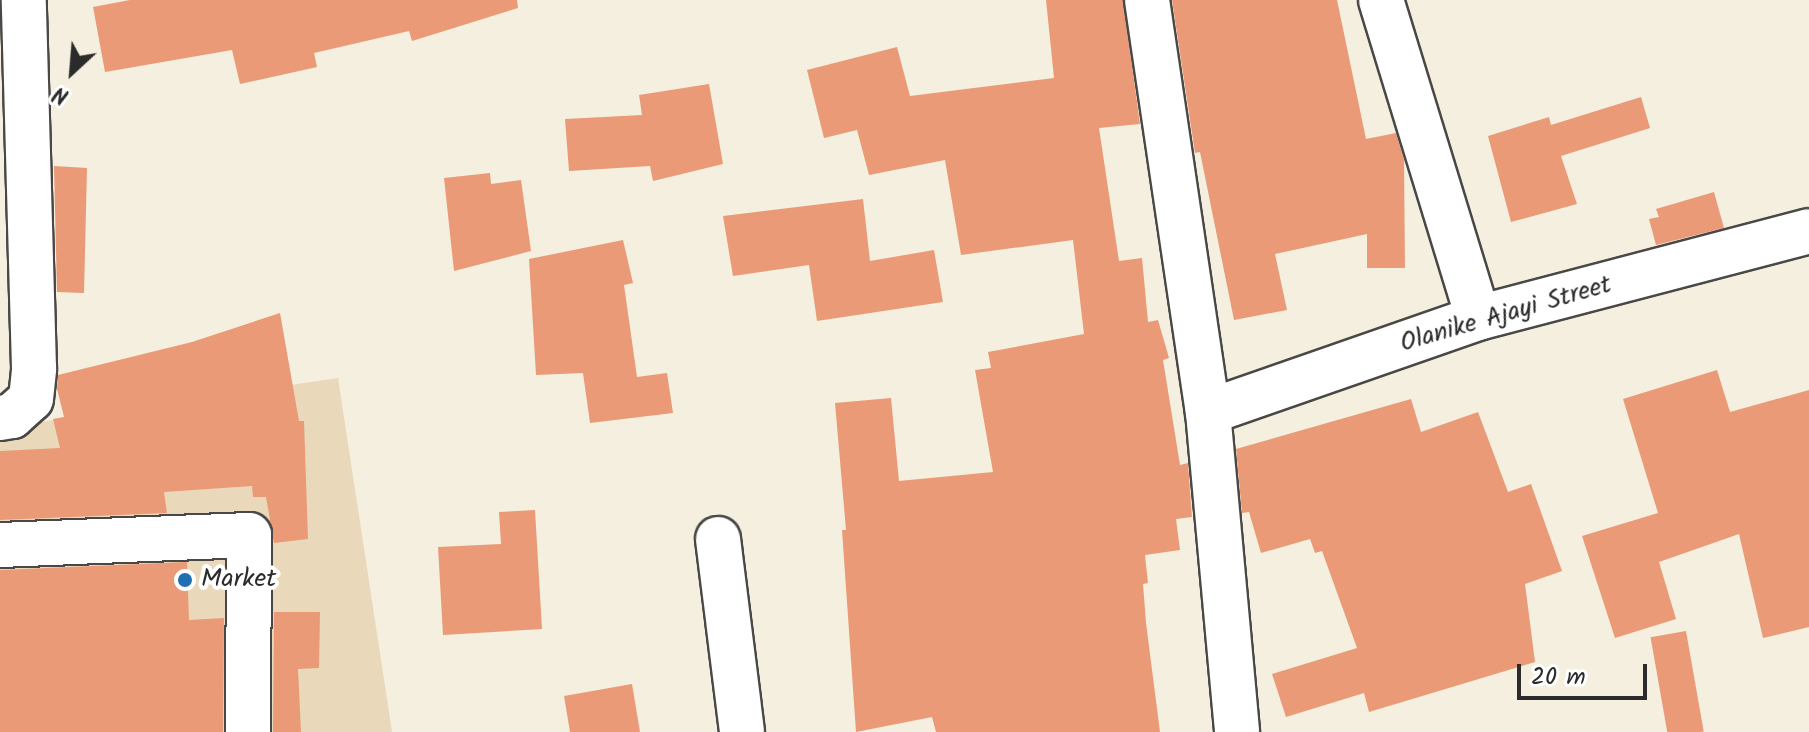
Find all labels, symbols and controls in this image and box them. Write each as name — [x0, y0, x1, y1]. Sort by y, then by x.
north arrow — [32, 32, 112, 112]
text: N — [47, 75, 75, 113]
street label: Olanike Ajayi Street — [1397, 270, 1615, 360]
place label: Market — [201, 564, 276, 596]
marker: Market — [176, 571, 194, 589]
scale bar — [1521, 648, 1651, 698]
text: 20 m — [1531, 658, 1586, 697]

